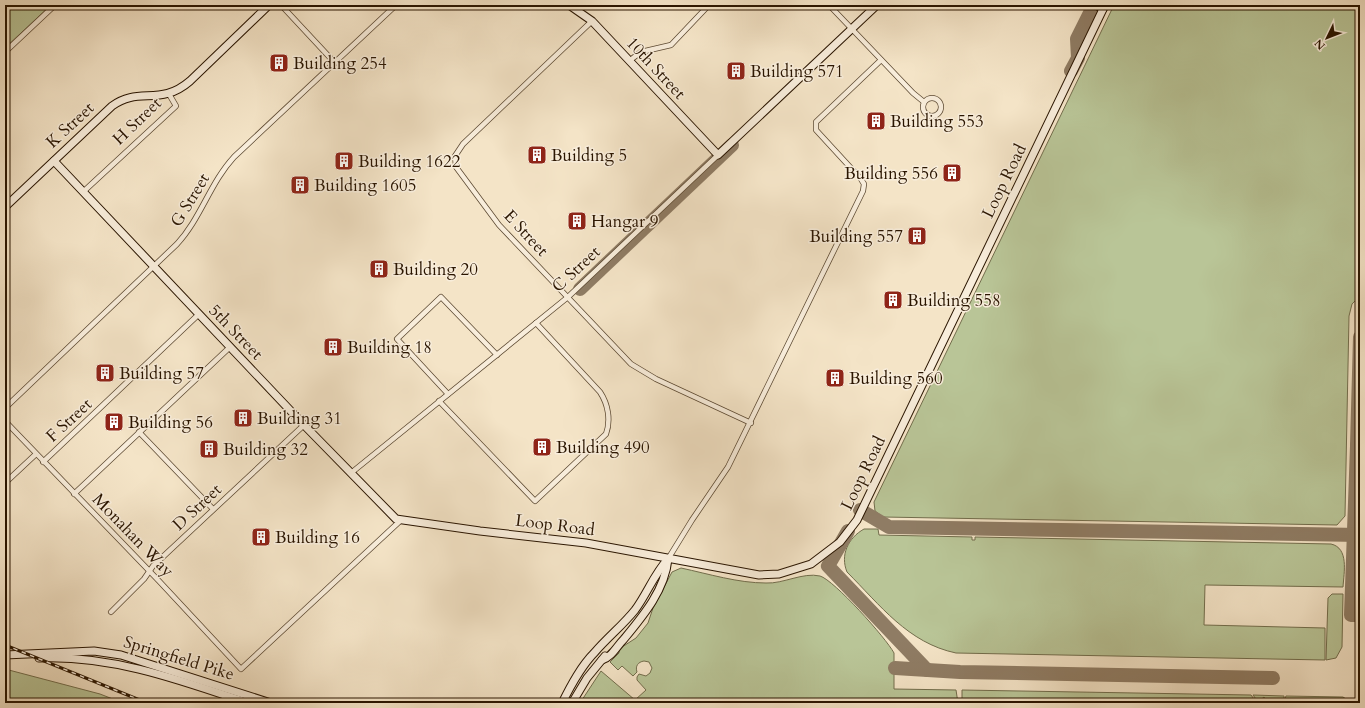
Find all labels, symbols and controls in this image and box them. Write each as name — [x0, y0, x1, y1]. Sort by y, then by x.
north arrow — [1307, 18, 1347, 58]
street label: 10th Street — [621, 32, 691, 105]
text: N — [1311, 36, 1329, 53]
building icon: Building 254 — [268, 52, 290, 74]
place label: Building 254 — [293, 52, 387, 75]
building icon: Building 571 — [725, 60, 747, 82]
place label: Building 571 — [750, 60, 844, 83]
street label: H Street — [108, 92, 167, 150]
street label: K Street — [41, 96, 100, 153]
building icon: Building 553 — [865, 110, 887, 132]
place label: Building 553 — [890, 110, 984, 133]
street label: Loop Road — [976, 140, 1032, 222]
building icon: Building 5 — [526, 144, 548, 166]
place label: Building 5 — [551, 144, 627, 167]
building icon: Building 1622 — [333, 150, 355, 172]
place label: Building 1622 — [358, 150, 461, 173]
place label: Building 556 — [844, 162, 938, 185]
building icon: Building 556 — [941, 162, 963, 184]
street label: G Street — [165, 168, 215, 231]
building icon: Building 1605 — [289, 174, 311, 196]
place label: Building 1605 — [314, 174, 416, 197]
street label: E Street — [499, 205, 554, 262]
building icon: Hangar 9 — [566, 210, 588, 232]
place label: Hangar 9 — [591, 210, 659, 233]
place label: Building 557 — [809, 225, 903, 248]
building icon: Building 557 — [906, 225, 928, 247]
street label: C Street — [547, 240, 606, 297]
building icon: Building 20 — [368, 258, 390, 280]
place label: Building 20 — [393, 258, 478, 281]
building icon: Building 558 — [882, 289, 904, 311]
place label: Building 558 — [907, 289, 1001, 312]
street label: 5th Street — [204, 299, 269, 365]
building icon: Building 18 — [322, 336, 344, 358]
place label: Building 18 — [347, 336, 432, 359]
building icon: Building 57 — [94, 362, 116, 384]
place label: Building 57 — [119, 362, 204, 385]
building icon: Building 560 — [824, 367, 846, 389]
place label: Building 560 — [849, 367, 943, 390]
street label: F Street — [41, 392, 97, 447]
building icon: Building 31 — [232, 407, 254, 429]
place label: Building 31 — [257, 407, 342, 430]
building icon: Building 56 — [103, 411, 125, 433]
place label: Building 56 — [128, 411, 213, 434]
street label: Loop Road — [835, 432, 891, 514]
building icon: Building 490 — [531, 436, 553, 458]
place label: Building 490 — [556, 436, 650, 459]
building icon: Building 32 — [198, 438, 220, 460]
place label: Building 32 — [223, 438, 308, 461]
street label: D Street — [167, 478, 227, 536]
street label: Monahan Way — [87, 488, 179, 582]
street label: Loop Road — [514, 509, 596, 541]
building icon: Building 16 — [250, 526, 272, 548]
place label: Building 16 — [275, 526, 360, 549]
street label: Springfield Pike — [121, 630, 237, 686]

